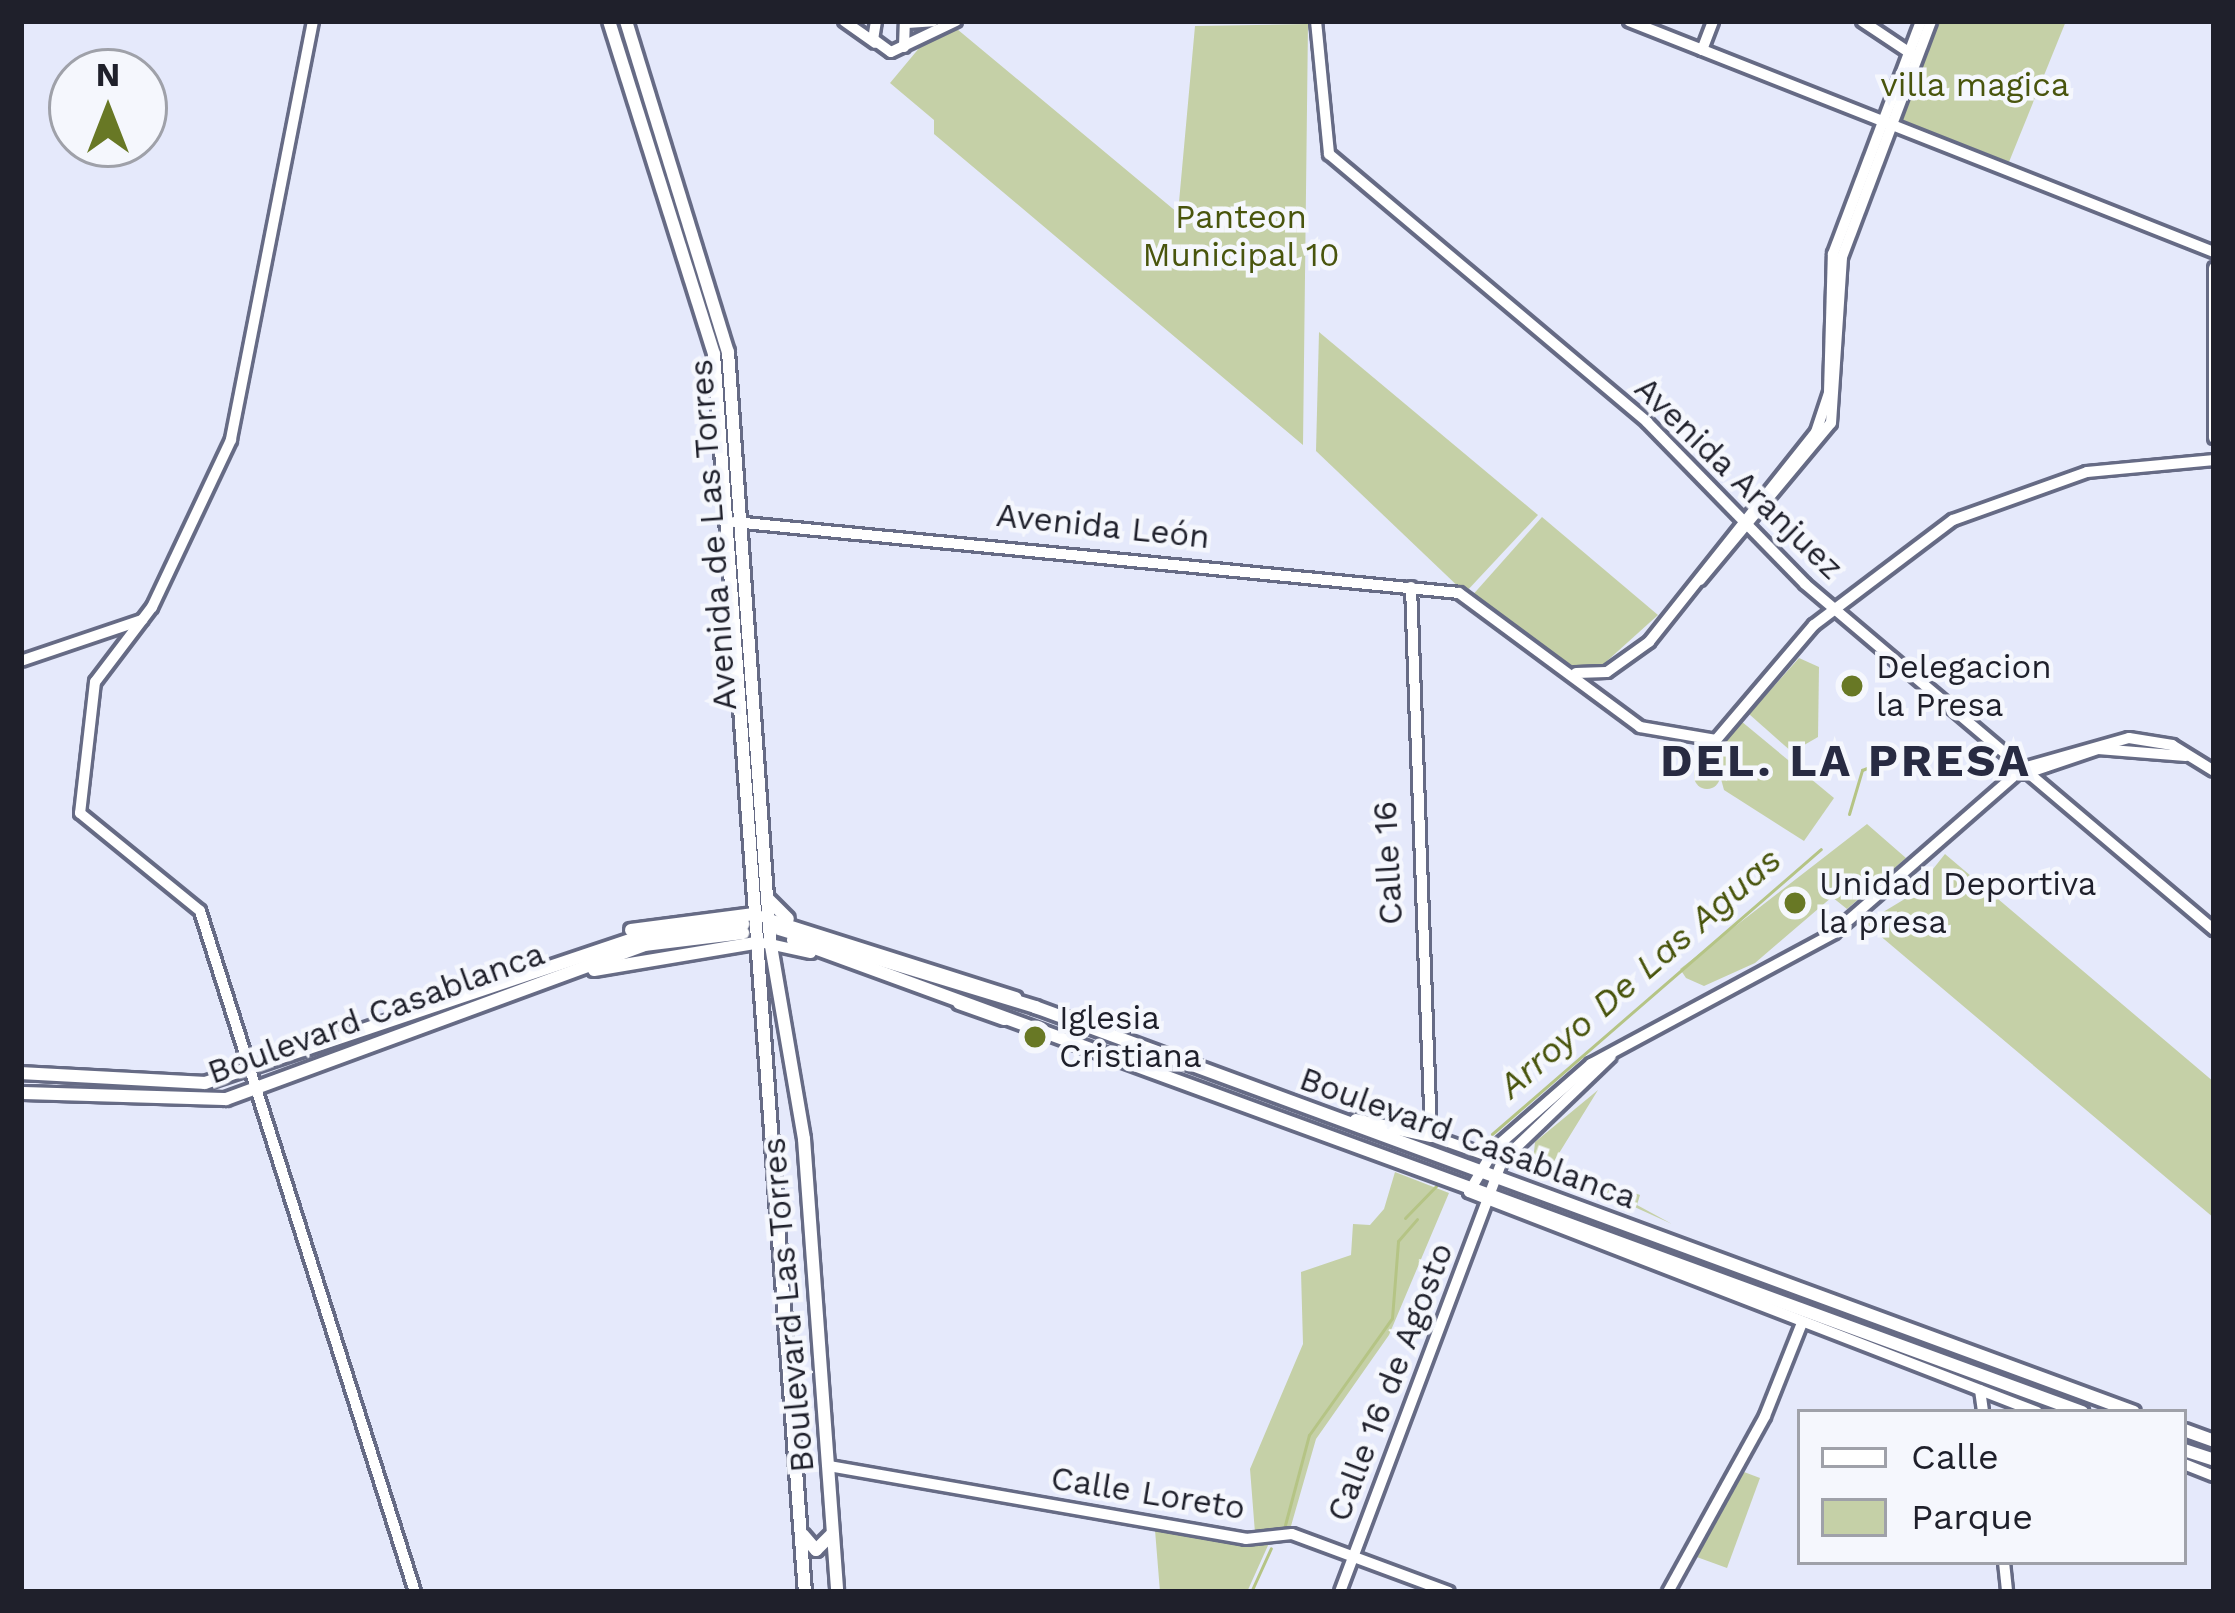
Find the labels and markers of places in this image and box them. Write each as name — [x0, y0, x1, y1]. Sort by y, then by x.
place label: Delegacion la Presa — [1876, 647, 2052, 725]
marker: Delegacion la Presa — [1839, 673, 1865, 699]
place label: Unidad Deportiva la presa — [1819, 864, 2097, 942]
marker: Unidad Deportiva la presa — [1782, 890, 1808, 916]
place label: Iglesia Cristiana — [1059, 998, 1202, 1076]
marker: Iglesia Cristiana — [1022, 1024, 1048, 1050]

